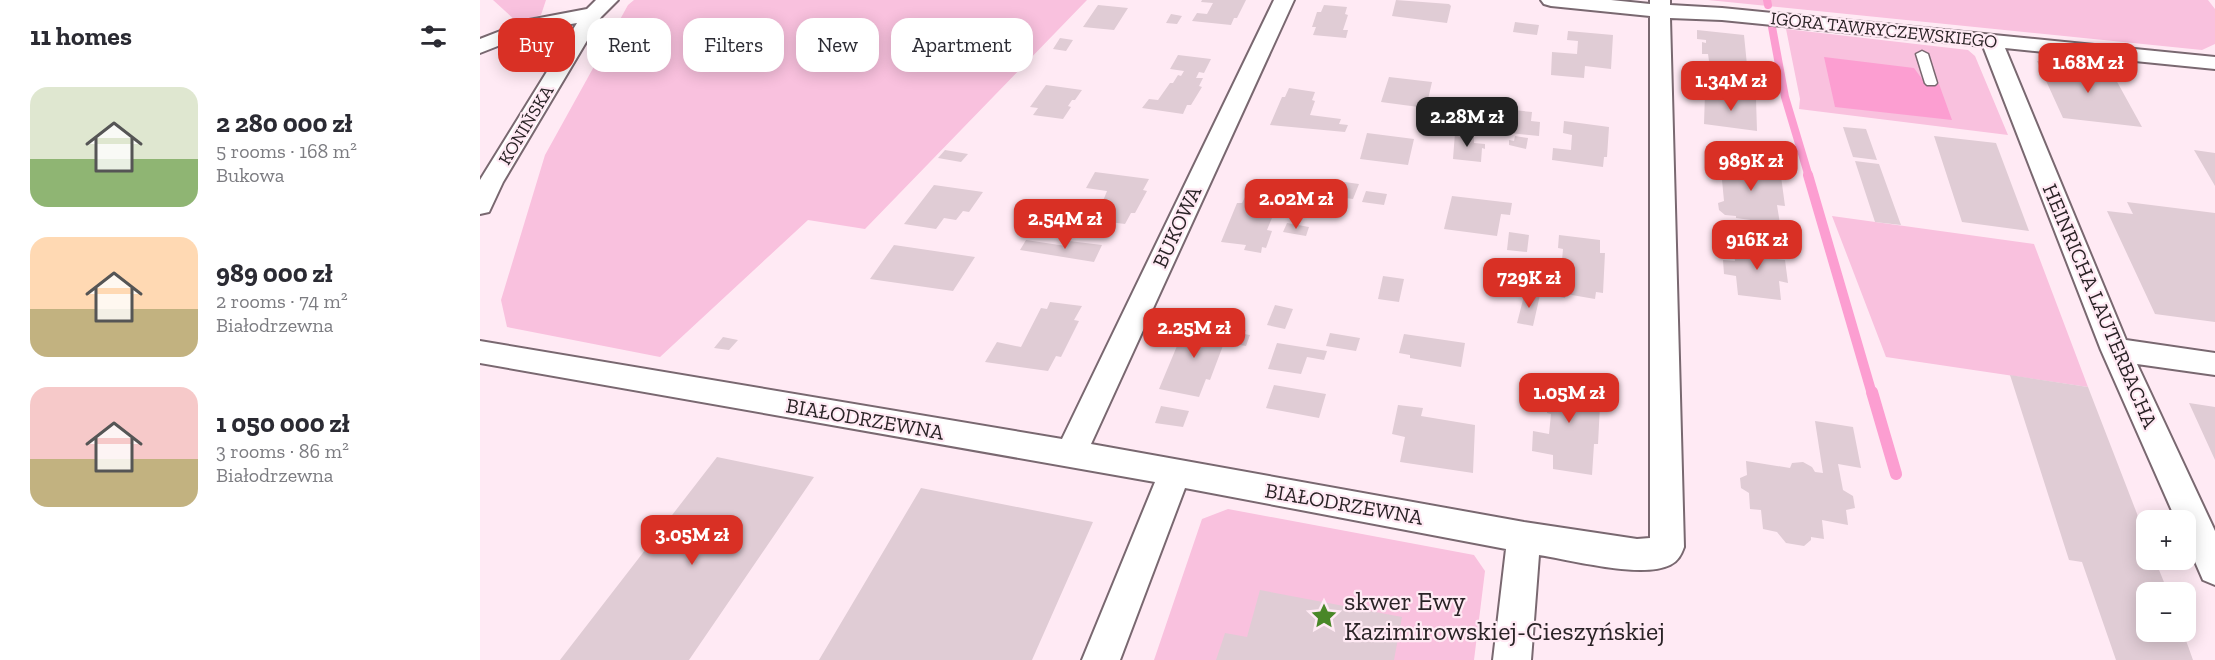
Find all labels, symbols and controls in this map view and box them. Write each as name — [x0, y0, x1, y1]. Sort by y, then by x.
street label: IGORA TAWRYCZEWSKIEGO — [1770, 7, 1998, 53]
chip: Buy — [498, 18, 575, 72]
chip: Rent — [587, 18, 671, 72]
chip: Filters — [683, 18, 784, 72]
chip: New — [796, 18, 879, 72]
chip: Apartment — [891, 18, 1033, 72]
text: 11 homes — [30, 20, 132, 52]
icon: filters — [417, 20, 450, 53]
pin: 1.68M zł — [2026, 43, 2150, 94]
text: 1.68M zł — [2053, 50, 2124, 74]
pin: 1.34M zł — [1669, 61, 1793, 112]
text: 1.34M zł — [1695, 68, 1767, 92]
street label: KONIŃSKA — [494, 81, 559, 169]
pin: 2.28M zł — [1405, 97, 1529, 148]
text: 2.28M zł — [1430, 104, 1504, 128]
text: 2 280 000 zł — [216, 107, 352, 139]
icon: home — [78, 111, 150, 183]
text: 5 rooms · 168 m² — [216, 139, 357, 163]
pin: 989K zł — [1696, 141, 1806, 192]
text: 989K zł — [1719, 148, 1783, 172]
text: Bukowa — [216, 163, 284, 187]
pin: 2.02M zł — [1234, 179, 1358, 230]
street label: HEINRICHA LAUTERBACHA — [2038, 180, 2163, 432]
street label: BUKOWA — [1147, 182, 1206, 272]
text: 2.02M zł — [1259, 186, 1333, 210]
pin: 2.54M zł — [1003, 199, 1127, 250]
text: 2.54M zł — [1028, 206, 1102, 230]
pin: 916K zł — [1702, 220, 1812, 271]
text: 916K zł — [1726, 227, 1788, 251]
text: 989 000 zł — [216, 257, 333, 289]
pin: 729K zł — [1474, 258, 1584, 309]
icon: home — [78, 261, 150, 333]
text: 729K zł — [1497, 265, 1561, 289]
text: 2 rooms · 74 m² — [216, 289, 348, 313]
pin: 2.25M zł — [1132, 308, 1256, 359]
text: Białodrzewna — [216, 313, 333, 337]
text: 2.25M zł — [1157, 315, 1231, 339]
pin: 1.05M zł — [1507, 373, 1631, 424]
text: 1.05M zł — [1533, 380, 1605, 404]
street label: BIAŁODRZEWNA — [784, 392, 946, 445]
text: 1 050 000 zł — [216, 407, 350, 439]
icon: home — [78, 411, 150, 483]
text: 3 rooms · 86 m² — [216, 439, 349, 463]
text: Białodrzewna — [216, 463, 333, 487]
street label: BIAŁODRZEWNA — [1263, 477, 1425, 530]
map controls — [2136, 510, 2196, 642]
button: + — [2136, 510, 2196, 570]
pin: 3.05M zł — [630, 515, 754, 566]
text: 3.05M zł — [655, 522, 729, 546]
button: − — [2136, 582, 2196, 642]
place label: skwer Ewy Kazimirowskiej-Cieszyńskiej — [1344, 585, 1665, 647]
place icon: skwer Ewy Kazimirowskiej-Cieszyńskiej — [1309, 601, 1339, 631]

